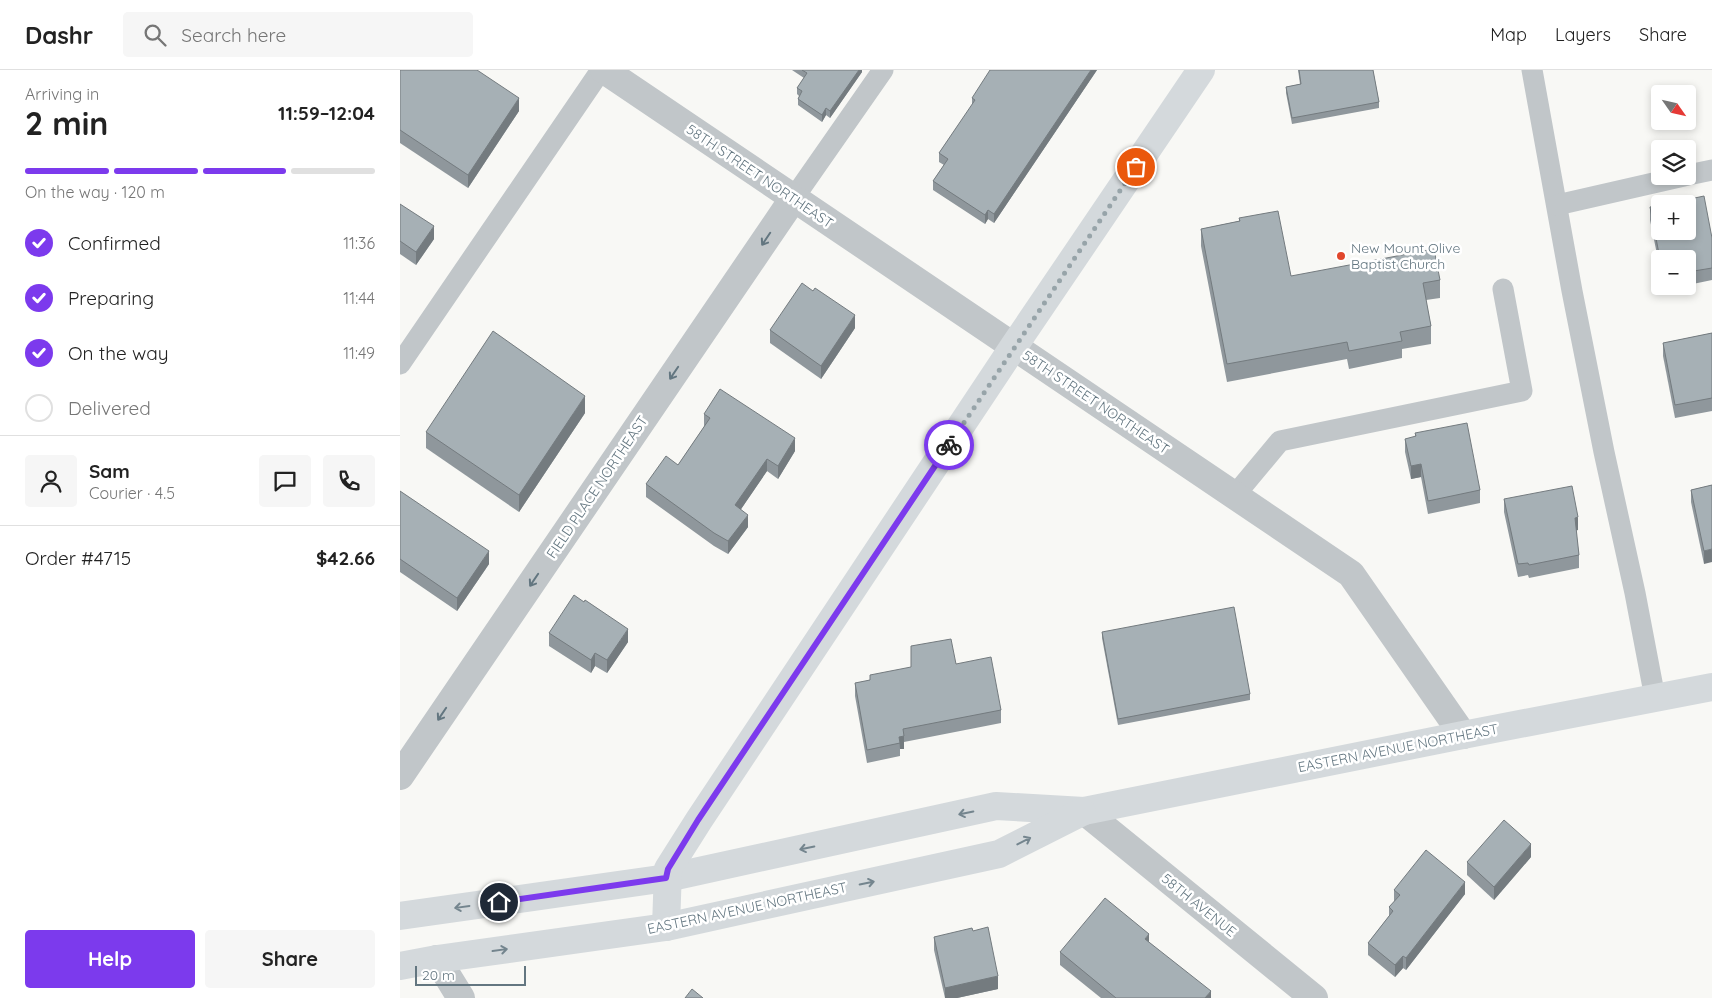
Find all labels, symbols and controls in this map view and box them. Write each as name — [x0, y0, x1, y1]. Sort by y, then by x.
search box — [123, 12, 473, 57]
text: Dashr — [25, 20, 93, 50]
icon: search — [141, 21, 169, 49]
text: Search here — [181, 23, 286, 47]
text: Map — [1490, 23, 1527, 46]
text: Layers — [1555, 23, 1611, 46]
text: Share — [1639, 23, 1687, 46]
text: Arriving in — [25, 84, 99, 104]
north arrow — [1651, 85, 1696, 130]
map controls — [1651, 85, 1696, 295]
text: 11:59–12:04 — [278, 101, 375, 125]
text: 2 min — [25, 103, 108, 143]
street label: 58TH STREET NORTHEAST — [683, 120, 837, 232]
button: layers — [1651, 140, 1696, 185]
pin — [1115, 146, 1157, 188]
icon: bag — [1122, 153, 1150, 181]
text: On the way · 120 m — [25, 182, 165, 202]
button: + — [1651, 195, 1696, 240]
icon: check — [25, 229, 53, 257]
text: Confirmed — [68, 231, 161, 255]
one-way arrow — [761, 232, 771, 246]
text: 11:36 — [343, 233, 375, 253]
place label: New Mount Olive Baptist Church — [1351, 239, 1460, 273]
marker: New Mount Olive Baptist Church — [1335, 250, 1347, 262]
button: − — [1651, 250, 1696, 295]
icon: check — [25, 284, 53, 312]
text: Preparing — [68, 286, 154, 310]
text: 11:44 — [343, 288, 375, 308]
icon: check — [25, 339, 53, 367]
text: On the way — [68, 341, 169, 365]
text: 11:49 — [343, 343, 375, 363]
street label: 58TH STREET NORTHEAST — [1019, 346, 1173, 458]
one-way arrow — [669, 366, 679, 380]
text: Delivered — [68, 396, 151, 420]
street label: FIELD PLACE NORTHEAST — [542, 412, 652, 562]
courier — [924, 420, 974, 470]
icon: bike — [935, 431, 963, 459]
button: person — [25, 455, 77, 507]
button: chat — [259, 455, 311, 507]
button: phone — [323, 455, 375, 507]
text: Sam — [89, 459, 130, 483]
text: Courier · 4.5 — [89, 483, 175, 503]
text: Order #4715 — [25, 546, 131, 570]
text: $42.66 — [316, 546, 375, 570]
one-way arrow — [529, 573, 539, 587]
one-way arrow — [437, 707, 447, 721]
street label: EASTERN AVENUE NORTHEAST — [1296, 720, 1500, 776]
one-way arrow — [958, 809, 974, 818]
one-way arrow — [1016, 836, 1031, 846]
one-way arrow — [799, 843, 815, 853]
street label: 58TH AVENUE — [1158, 869, 1240, 941]
street label: EASTERN AVENUE NORTHEAST — [646, 878, 848, 938]
one-way arrow — [859, 878, 875, 887]
pin — [478, 881, 520, 923]
icon: home — [485, 888, 513, 916]
one-way arrow — [455, 902, 471, 912]
button: Help — [25, 930, 195, 988]
button: Share — [205, 930, 375, 988]
one-way arrow — [492, 945, 508, 955]
scale bar — [415, 963, 526, 986]
text: 20 m — [422, 966, 455, 984]

